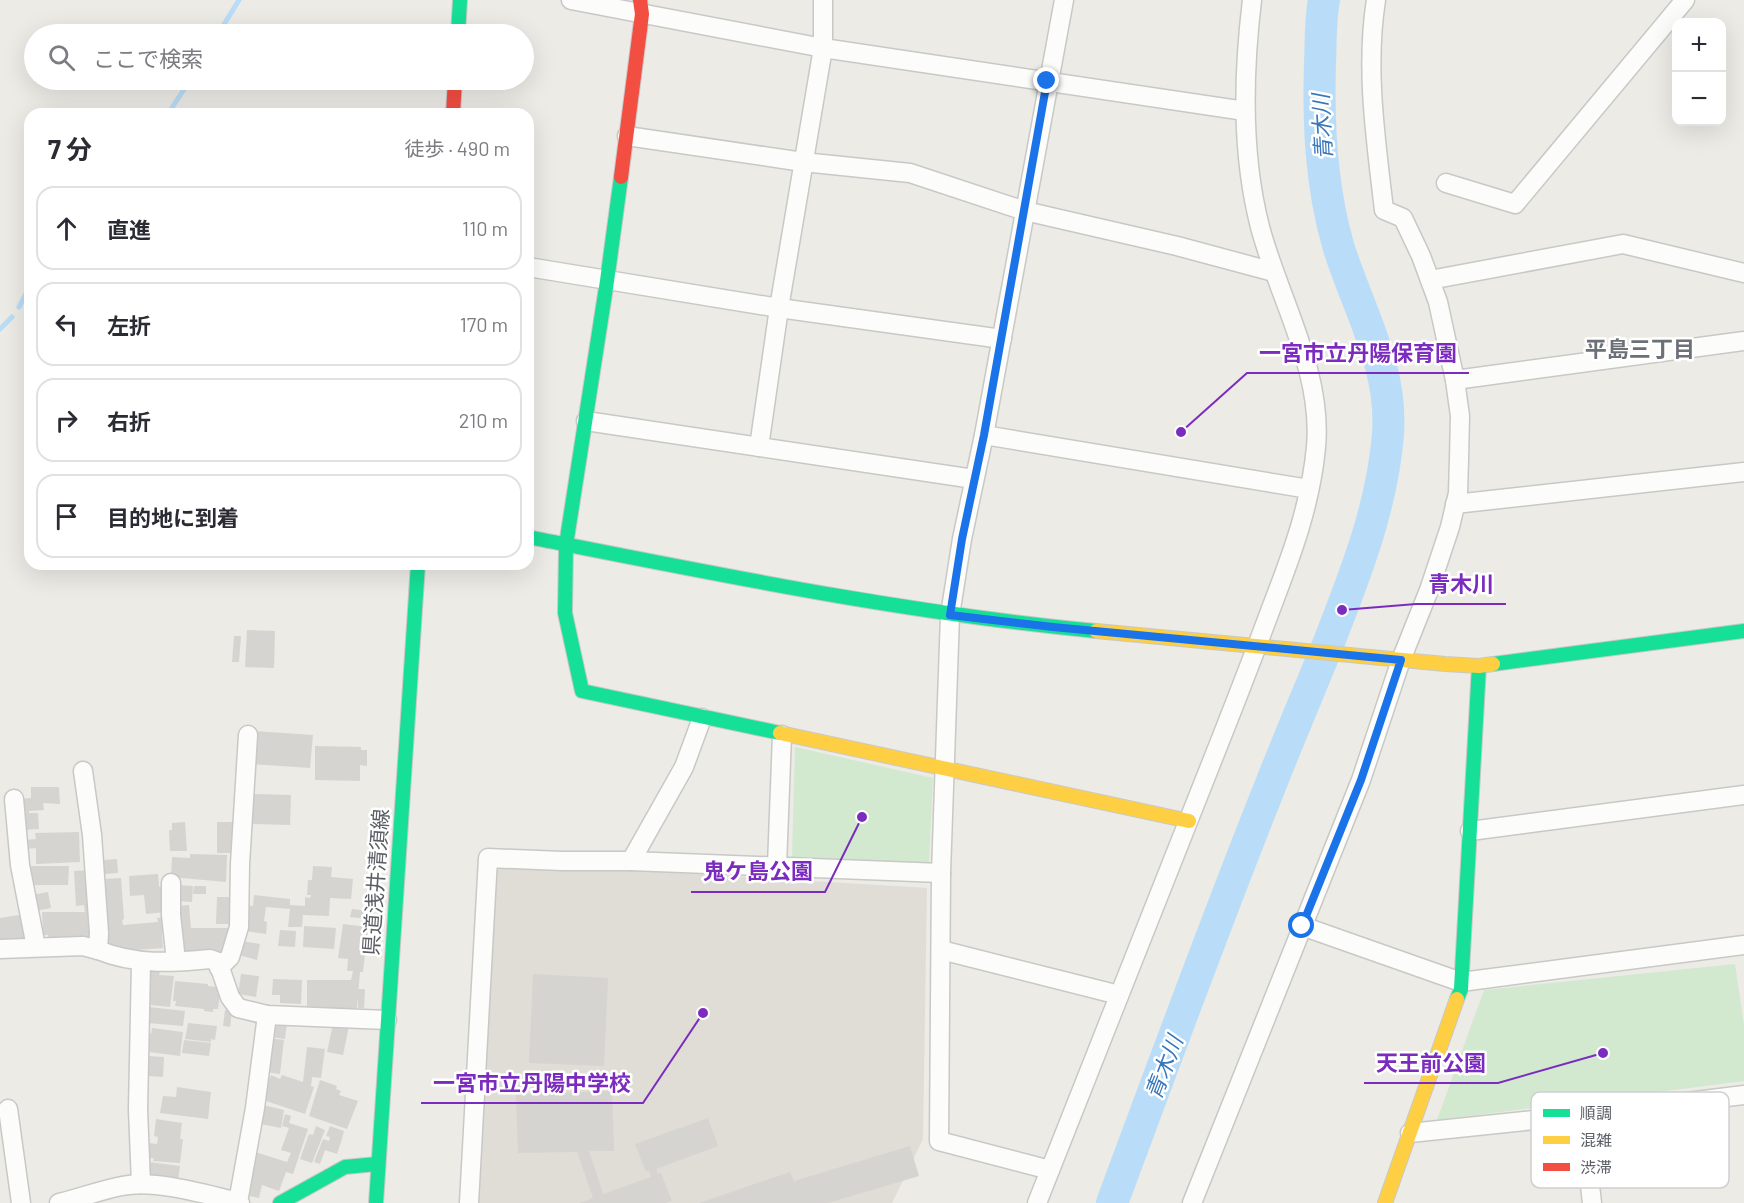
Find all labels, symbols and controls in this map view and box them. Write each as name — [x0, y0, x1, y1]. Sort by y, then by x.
map controls — [1672, 18, 1726, 126]
button: + — [1672, 18, 1726, 72]
search box — [24, 24, 534, 90]
icon: search — [45, 41, 78, 74]
text: ここで検索 — [93, 45, 203, 71]
route end — [1033, 67, 1059, 93]
button: − — [1672, 72, 1726, 126]
water label: 青木川 — [1306, 91, 1336, 161]
text: 7 分 — [48, 133, 92, 164]
text: 徒歩 · 490 m — [405, 136, 510, 160]
icon: ahead — [50, 212, 83, 245]
text: 直進 — [107, 216, 151, 242]
text: 110 m — [462, 216, 508, 240]
icon: left — [50, 308, 83, 341]
text: 左折 — [107, 312, 151, 338]
text: 170 m — [460, 312, 508, 336]
callout: 一宮市立丹陽保育園 — [1247, 333, 1469, 373]
district label: 平島三丁目 — [1585, 335, 1695, 361]
text: 一宮市立丹陽保育園 — [1259, 339, 1457, 365]
icon: right — [50, 404, 83, 437]
text: 右折 — [107, 408, 151, 434]
text: 210 m — [459, 408, 508, 432]
icon: arrive — [50, 500, 83, 533]
text: 目的地に到着 — [107, 504, 239, 530]
callout: 青木川 — [1416, 564, 1506, 604]
text: 青木川 — [1428, 570, 1494, 596]
street label: 県道浅井清須線 — [357, 808, 393, 956]
callout: 鬼ケ島公園 — [691, 852, 825, 892]
text: 鬼ケ島公園 — [703, 857, 813, 883]
route start — [1288, 912, 1314, 938]
water label: 青木川 — [1139, 1030, 1188, 1102]
callout: 天王前公園 — [1364, 1043, 1498, 1083]
text: 天王前公園 — [1376, 1049, 1486, 1075]
callout: 一宮市立丹陽中学校 — [421, 1063, 643, 1103]
text: 一宮市立丹陽中学校 — [433, 1069, 631, 1095]
legend — [1531, 1092, 1729, 1188]
text: 順調 — [1580, 1103, 1612, 1122]
text: 混雑 — [1580, 1130, 1612, 1149]
text: 渋滞 — [1580, 1157, 1612, 1176]

